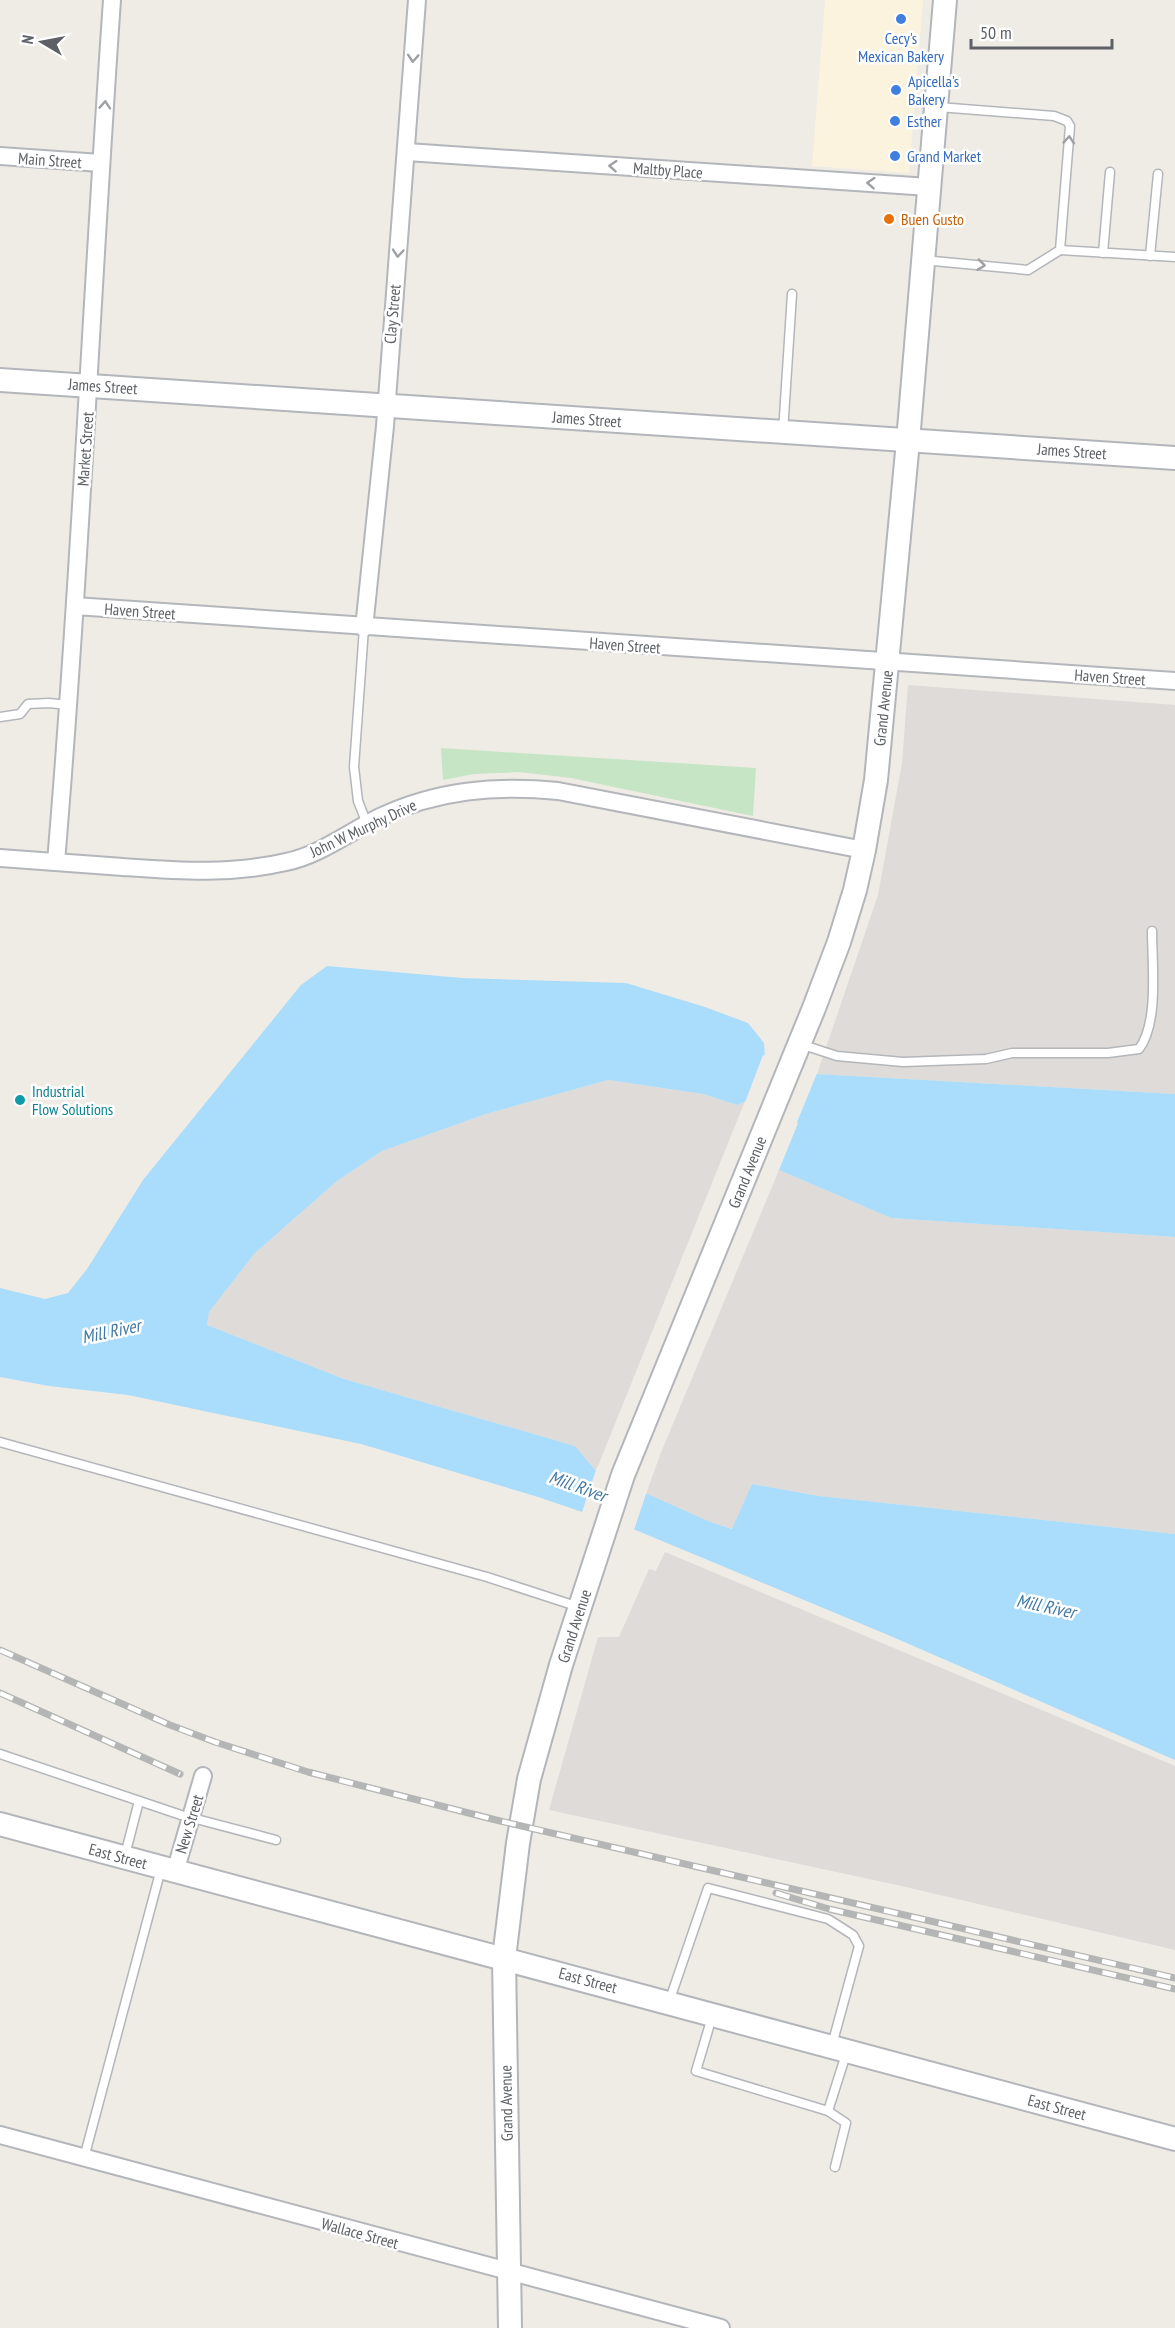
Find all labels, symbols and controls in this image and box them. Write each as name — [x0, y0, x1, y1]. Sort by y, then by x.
north arrow — [12, 12, 72, 72]
marker: Cecy's Mexican Bakery — [894, 12, 908, 26]
scale bar — [971, 12, 1112, 50]
text: 50 m — [980, 21, 1012, 44]
place label: Cecy's Mexican Bakery — [858, 28, 944, 66]
text: N — [17, 33, 38, 45]
one-way arrow — [407, 54, 420, 63]
place label: Apicella's Bakery — [908, 71, 959, 109]
marker: Apicella's Bakery — [889, 83, 903, 97]
one-way arrow — [98, 100, 111, 109]
place label: Esther — [907, 111, 942, 131]
marker: Esther — [888, 114, 902, 128]
one-way arrow — [1062, 136, 1075, 145]
place label: Grand Market — [907, 146, 982, 166]
street label: Main Street — [18, 148, 83, 172]
marker: Grand Market — [888, 149, 902, 163]
street label: Maltby Place — [632, 158, 704, 182]
one-way arrow — [609, 160, 618, 173]
one-way arrow — [866, 177, 875, 190]
place label: Buen Gusto — [901, 209, 964, 229]
marker: Buen Gusto — [882, 212, 896, 226]
one-way arrow — [392, 248, 405, 257]
one-way arrow — [977, 258, 986, 271]
street label: Clay Street — [379, 283, 405, 345]
street label: James Street — [67, 374, 139, 398]
street label: James Street — [551, 407, 623, 431]
street label: Market Street — [72, 411, 98, 487]
street label: James Street — [1036, 439, 1108, 463]
street label: Haven Street — [104, 599, 177, 624]
street label: Haven Street — [589, 633, 662, 658]
street label: Haven Street — [1074, 665, 1147, 690]
street label: Grand Avenue — [869, 669, 897, 747]
street label: John W Murphy Drive — [306, 795, 419, 862]
place label: Industrial Flow Solutions — [32, 1081, 113, 1119]
marker: Industrial Flow Solutions — [13, 1093, 27, 1107]
street label: Grand Avenue — [723, 1133, 771, 1211]
water label: Mill River — [80, 1313, 145, 1348]
water label: Mill River — [546, 1465, 613, 1508]
street label: Grand Avenue — [553, 1587, 595, 1665]
water label: Mill River — [1015, 1589, 1080, 1624]
street label: New Street — [171, 1791, 208, 1856]
street label: East Street — [87, 1839, 150, 1874]
street label: East Street — [557, 1963, 620, 1998]
street label: Grand Avenue — [495, 2065, 517, 2141]
street label: East Street — [1026, 2090, 1089, 2125]
street label: Wallace Street — [319, 2213, 401, 2253]

